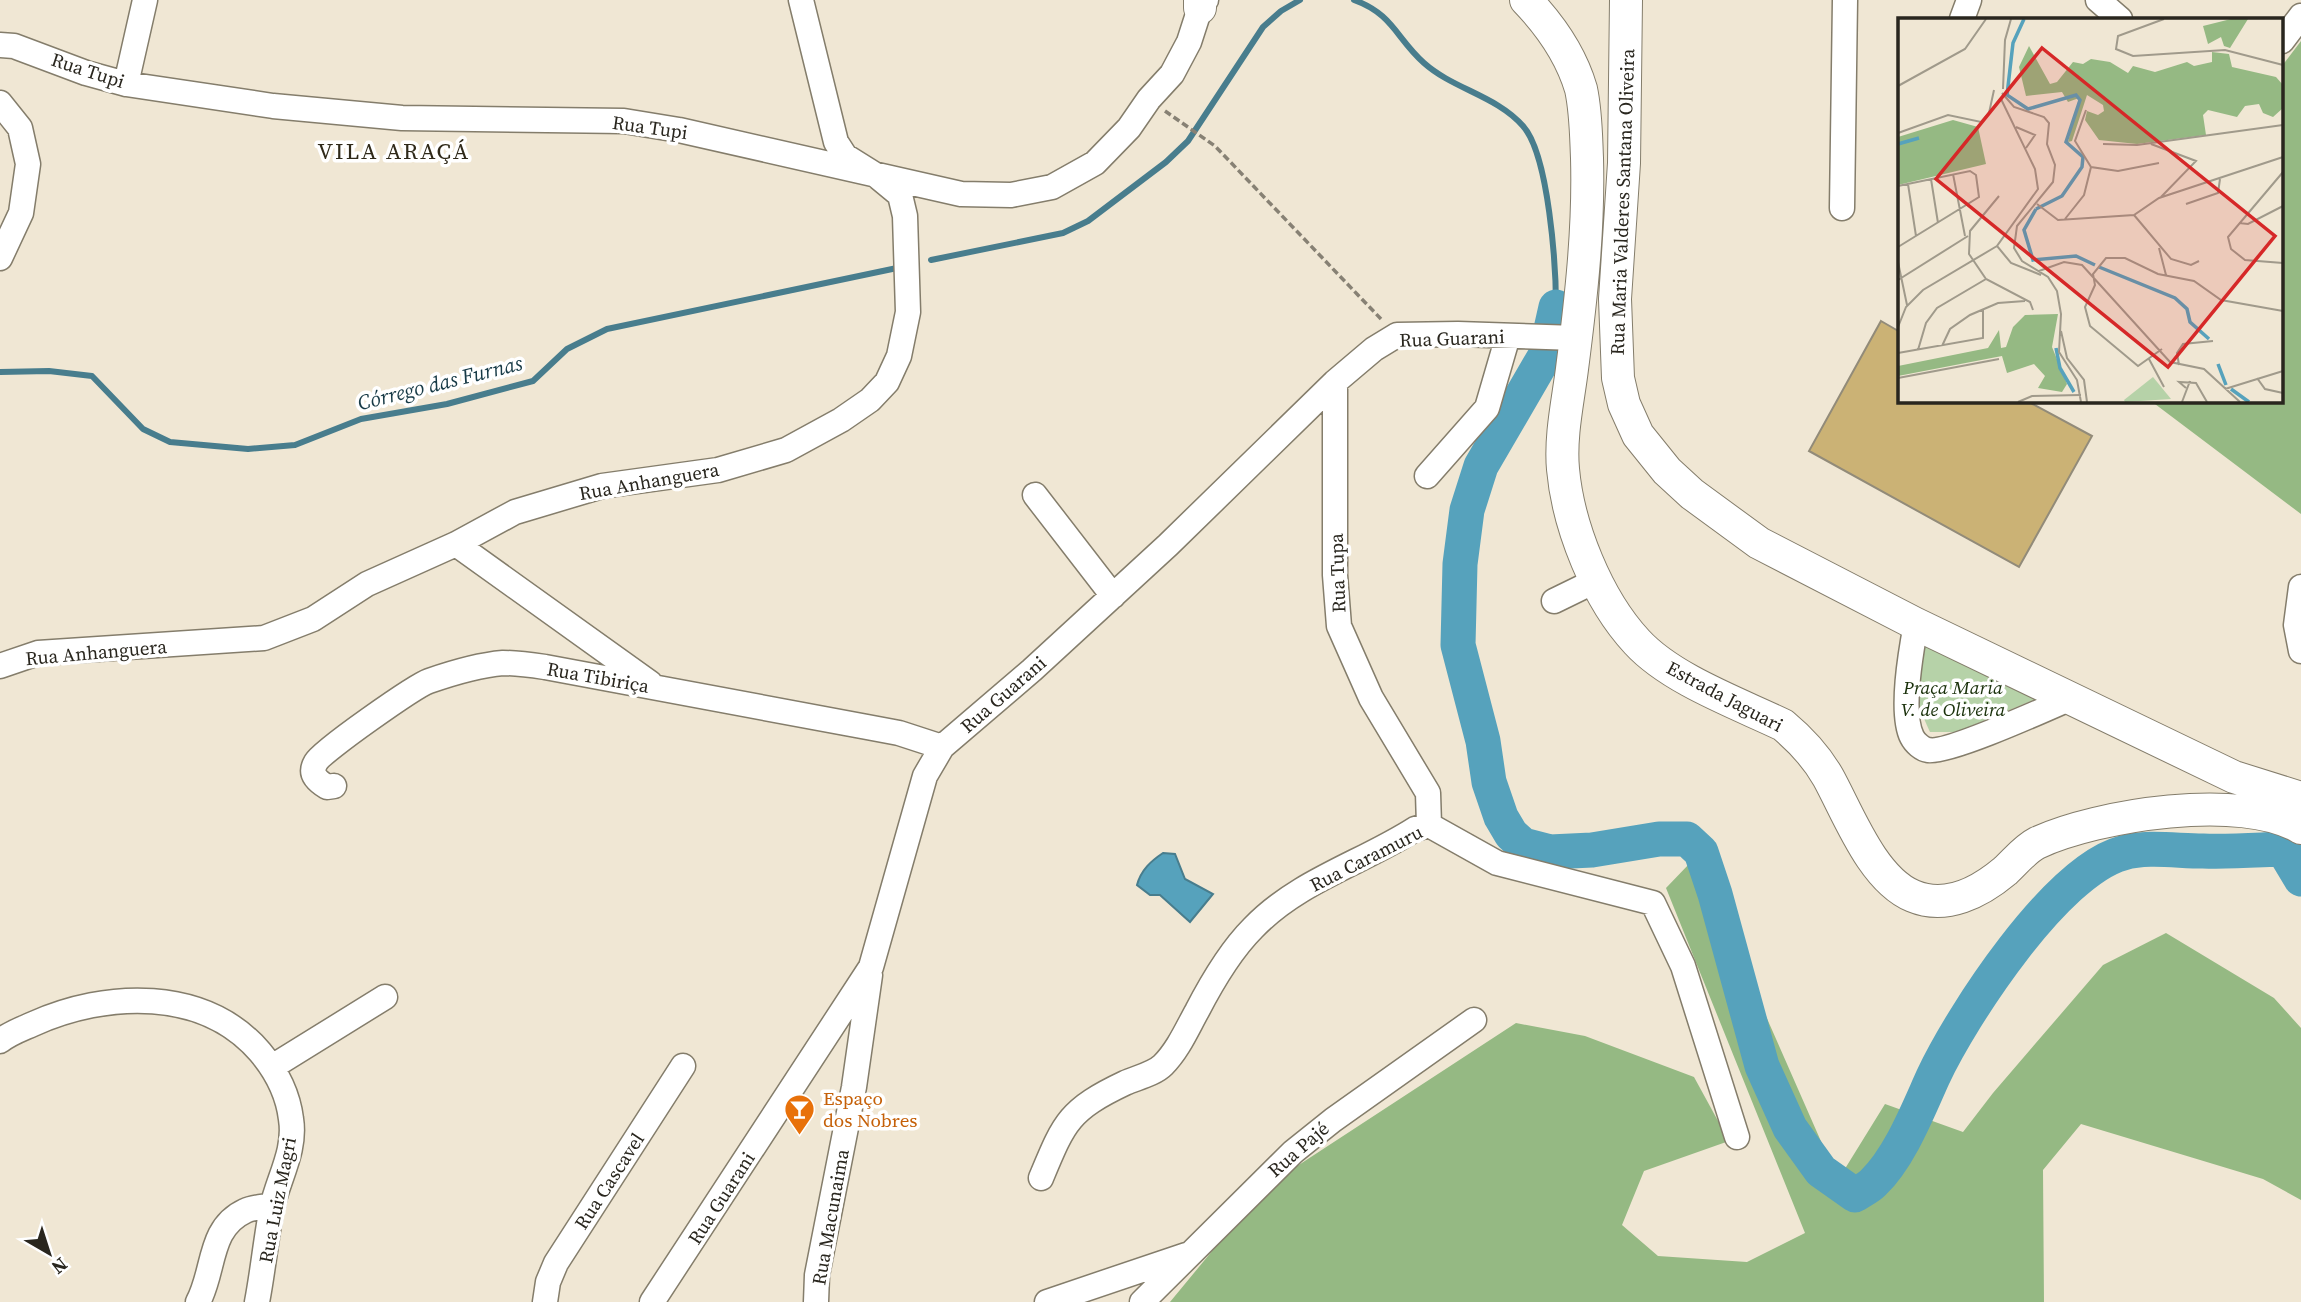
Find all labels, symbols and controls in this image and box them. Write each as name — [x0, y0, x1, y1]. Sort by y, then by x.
inset map — [1898, 18, 2284, 402]
street label: Rua Tupi — [48, 46, 128, 94]
street label: Rua Maria Valderes Santana Oliveira — [1604, 48, 1640, 356]
street label: Rua Tupi — [611, 109, 690, 145]
district label: VILA ARAÇÁ — [318, 135, 470, 167]
street label: Rua Guarani — [1399, 323, 1506, 353]
water label: Córrego das Furnas — [355, 348, 526, 417]
street label: Rua Anhanguera — [577, 456, 721, 506]
street label: Rua Tupa — [1323, 532, 1351, 613]
street label: Rua Anhanguera — [24, 633, 168, 671]
street label: Rua Guarani — [955, 649, 1052, 738]
street label: Estrada Jaguari — [1662, 654, 1788, 738]
street label: Rua Tibiriça — [545, 655, 651, 699]
park label: Praça Maria V. de Oliveira — [1901, 674, 2005, 722]
street label: Rua Caramuru — [1305, 818, 1427, 898]
place label: Espaço dos Nobres — [823, 1085, 918, 1133]
bar icon: Espaço dos Nobres — [783, 1092, 817, 1136]
street label: Rua Pajé — [1262, 1115, 1334, 1183]
street label: Rua Cascavel — [568, 1127, 650, 1234]
street label: Rua Luiz Magri — [252, 1134, 302, 1265]
street label: Rua Guarani — [681, 1146, 761, 1249]
street label: Rua Macunaima — [805, 1147, 855, 1287]
north arrow — [14, 1218, 84, 1288]
text: N — [46, 1252, 73, 1281]

